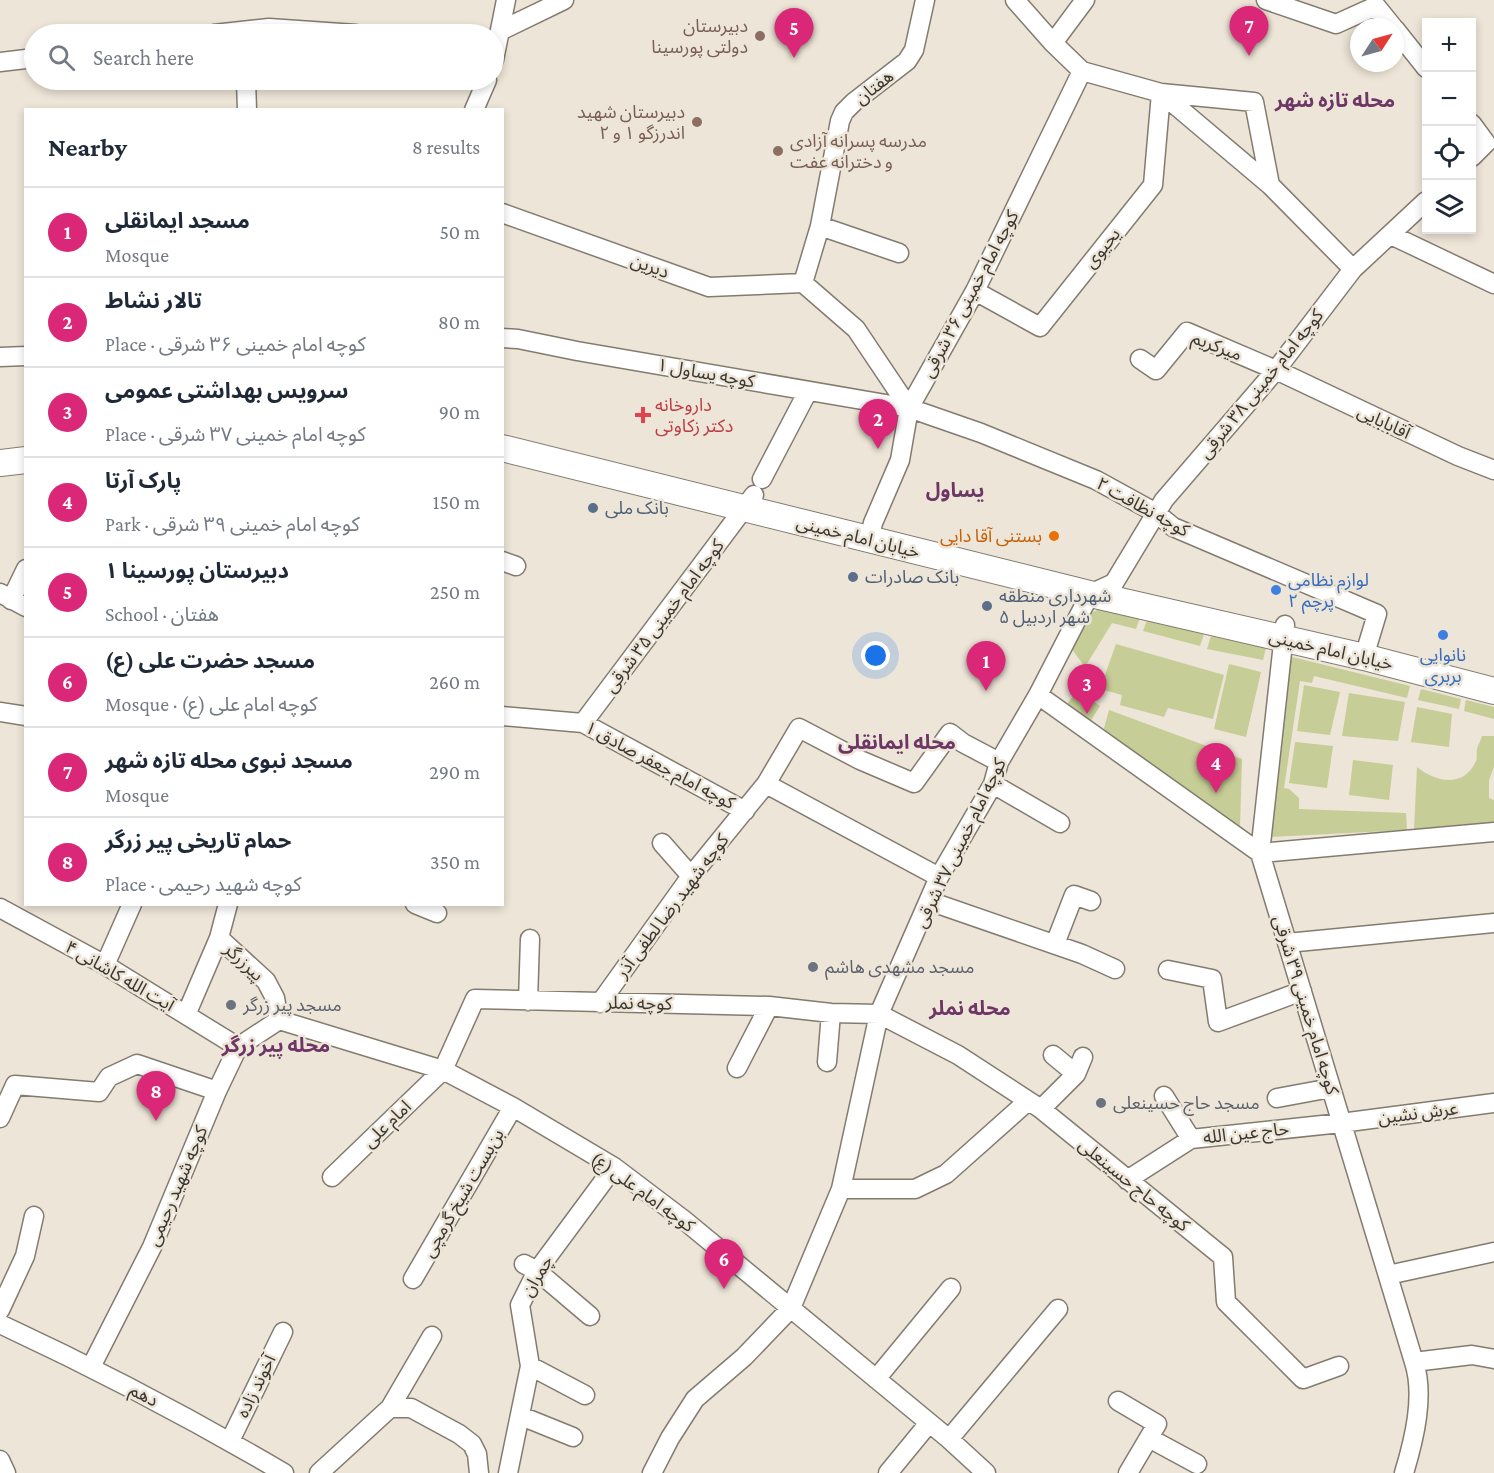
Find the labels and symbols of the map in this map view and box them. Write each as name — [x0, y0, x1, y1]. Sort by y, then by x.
pin: 7 — [1230, 7, 1268, 56]
pin: 5 — [774, 8, 814, 58]
place label: دبیرستان دولتی پورسینا — [651, 16, 748, 58]
north arrow — [1350, 18, 1404, 72]
marker: دبیرستان دولتی پورسینا — [753, 29, 767, 43]
street label: هفتان — [851, 66, 898, 109]
district label: محله تازه شهر — [1274, 89, 1395, 112]
place label: دبیرستان شهید اندرزگو ۱ و ۲ — [577, 102, 685, 144]
marker: دبیرستان شهید اندرزگو ۱ و ۲ — [690, 115, 704, 129]
place label: مدرسه پسرانه آزادی و دخترانه عفت — [790, 131, 927, 173]
marker: مدرسه پسرانه آزادی و دخترانه عفت — [771, 144, 785, 158]
street label: کوچه امام خمینی ۳۶ شرقی — [917, 207, 1026, 383]
street label: یحیوی — [1080, 224, 1125, 273]
street label: دیرین — [628, 250, 672, 283]
street label: کوچه امام خمینی ۳۸ شرقی — [1195, 305, 1331, 465]
street label: میرکریم — [1188, 327, 1245, 367]
street label: کوچه یساول ۱ — [655, 355, 757, 393]
place label: داروخانه دکتر زکاوتی — [655, 395, 733, 437]
pin: 2 — [858, 400, 898, 449]
street label: آقابابایی — [1354, 401, 1414, 444]
marker: داروخانه دکتر زکاوتی — [636, 408, 650, 422]
street label: کوچه نظافت ۲ — [1093, 473, 1193, 542]
district label: یساول — [926, 479, 984, 502]
place label: بانک ملی — [605, 498, 669, 519]
marker: بانک ملی — [586, 501, 600, 515]
street label: خیابان امام خمینی — [793, 512, 922, 566]
place label: بستنی آقا دایی — [940, 526, 1042, 547]
marker: بستنی آقا دایی — [1047, 529, 1061, 543]
street label: کوچه امام خمینی ۳۵ شرقی — [600, 535, 732, 699]
place label: بانک صادرات — [865, 567, 959, 588]
marker: بانک صادرات — [846, 570, 860, 584]
place label: لوازم نظامی پرچم ۲ — [1288, 570, 1369, 614]
marker: لوازم نظامی پرچم ۲ — [1269, 583, 1283, 597]
place label: شهرداری منطقه ۵ شهر اردبیل — [999, 586, 1111, 628]
marker: شهرداری منطقه ۵ شهر اردبیل — [980, 599, 994, 613]
street label: خیابان امام خمینی — [1266, 626, 1395, 678]
marker: نانوایی بربری — [1436, 628, 1450, 642]
your location — [861, 641, 890, 670]
pin: 1 — [966, 642, 1006, 691]
place label: نانوایی بربری — [1420, 645, 1466, 687]
pin: 3 — [1068, 664, 1106, 714]
street label: کوچه امام جعفر صادق ۱ — [580, 717, 739, 817]
district label: محله ایمانقلی — [838, 731, 956, 754]
pin: 4 — [1196, 744, 1236, 793]
street label: کوچه امام خمینی ۳۷ شرقی — [910, 754, 1014, 933]
street label: کوچه شهید رضا لطفی آذر — [611, 830, 734, 983]
street label: کوچه امام خمینی ۳۹ شرقی — [1265, 913, 1343, 1099]
street label: آیت الله کاشانی ۴ — [61, 937, 179, 1017]
street label: پیرزرگر — [219, 938, 268, 986]
place label: مسجد مشهدی هاشم — [825, 957, 974, 980]
marker: مسجد مشهدی هاشم — [806, 960, 820, 974]
street label: کوچه نملر — [605, 992, 673, 1015]
place label: مسجد پیر زرگر — [242, 995, 342, 1016]
district label: محله نملر — [928, 997, 1011, 1020]
marker: مسجد پیر زرگر — [224, 998, 238, 1012]
district label: محله پیر زرگر — [221, 1034, 330, 1059]
pin: 8 — [136, 1072, 176, 1121]
place label: مسجد حاج حسینعلی — [1113, 1093, 1260, 1116]
street label: امام علی — [359, 1096, 418, 1154]
marker: مسجد حاج حسینعلی — [1094, 1096, 1108, 1110]
street label: عرش نشین — [1377, 1098, 1459, 1129]
street label: حاج عین الله — [1202, 1119, 1290, 1150]
street label: کوچه شهید رحیمی — [143, 1122, 212, 1249]
street label: بن‌بست شیخ گرمچی — [418, 1125, 511, 1262]
street label: کوچه حاج حسینعلی — [1073, 1134, 1194, 1238]
street label: کوچه امام علی (ع) — [585, 1148, 699, 1240]
pin: 6 — [704, 1240, 744, 1289]
street label: چمران — [517, 1252, 558, 1301]
street label: آخوند زاده — [232, 1351, 281, 1421]
street label: دهم — [125, 1379, 162, 1413]

